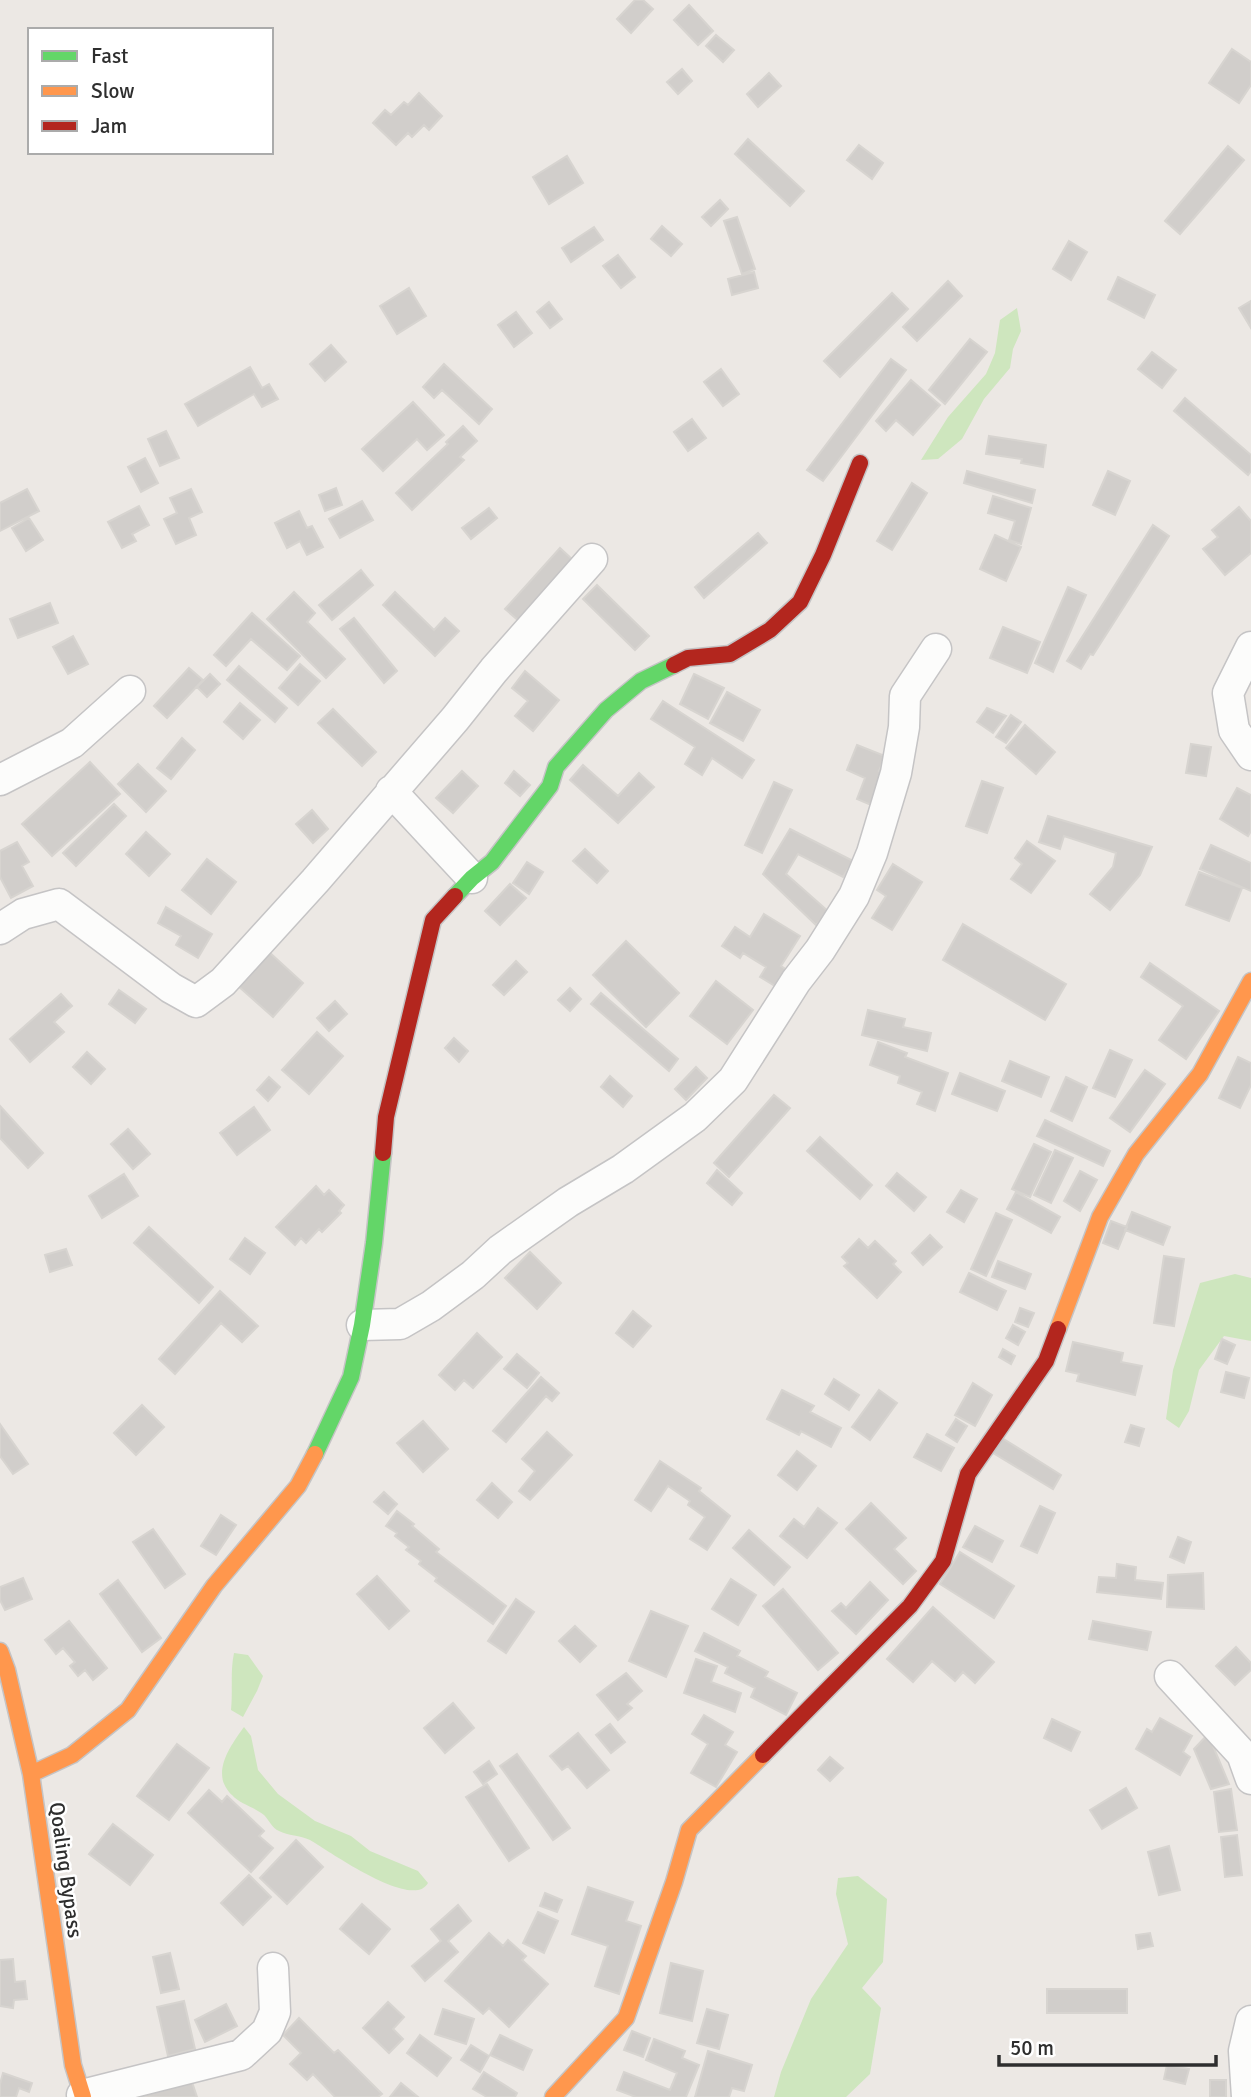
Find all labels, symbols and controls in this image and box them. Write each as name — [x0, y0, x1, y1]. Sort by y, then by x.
legend — [28, 28, 273, 154]
text: Fast — [91, 43, 128, 69]
text: Slow — [91, 78, 135, 104]
text: Jam — [91, 113, 127, 139]
street label: Qoaling Bypass — [44, 1801, 88, 1939]
scale bar — [999, 2024, 1216, 2068]
text: 50 m — [1010, 2035, 1054, 2061]

